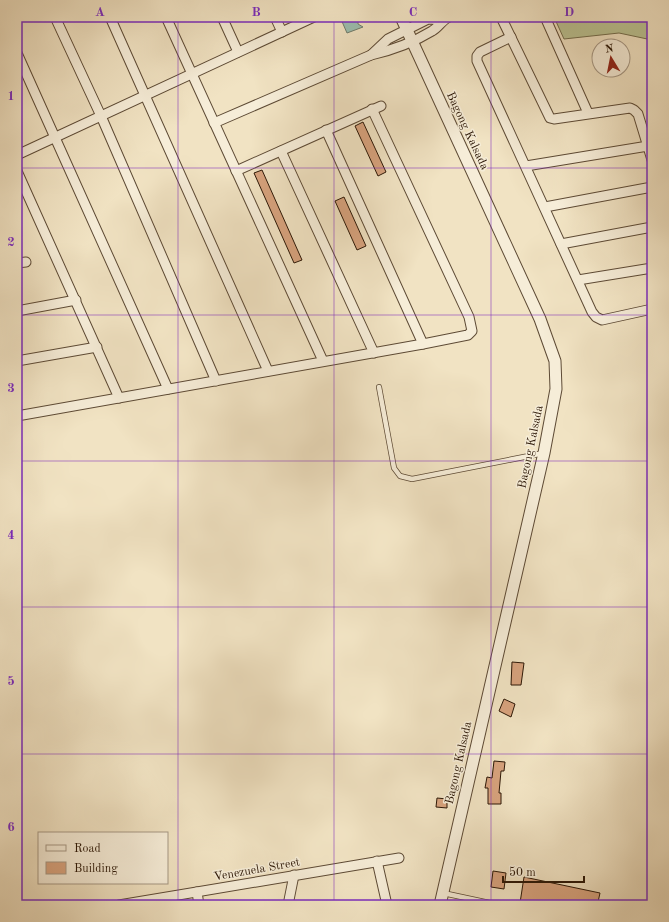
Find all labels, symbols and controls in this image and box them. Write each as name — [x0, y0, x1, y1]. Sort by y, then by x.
text: A — [95, 6, 105, 19]
text: B — [251, 6, 261, 19]
text: C — [409, 6, 417, 19]
text: D — [564, 6, 574, 19]
north arrow — [591, 38, 631, 78]
text: N — [604, 43, 615, 56]
text: 1 — [7, 90, 15, 103]
street label: Bagong Kalsada — [444, 90, 490, 172]
text: 2 — [7, 236, 15, 249]
text: 3 — [7, 382, 15, 395]
street label: Bagong Kalsada — [516, 404, 546, 490]
text: 4 — [7, 529, 15, 542]
text: 5 — [7, 675, 15, 688]
street label: Bagong Kalsada — [444, 720, 474, 806]
text: 6 — [7, 821, 15, 834]
legend — [38, 832, 168, 884]
text: Road — [74, 843, 101, 855]
street label: Venezuela Street — [213, 857, 301, 883]
scale bar — [503, 858, 584, 884]
text: Building — [74, 863, 118, 875]
text: 50 m — [509, 866, 536, 879]

